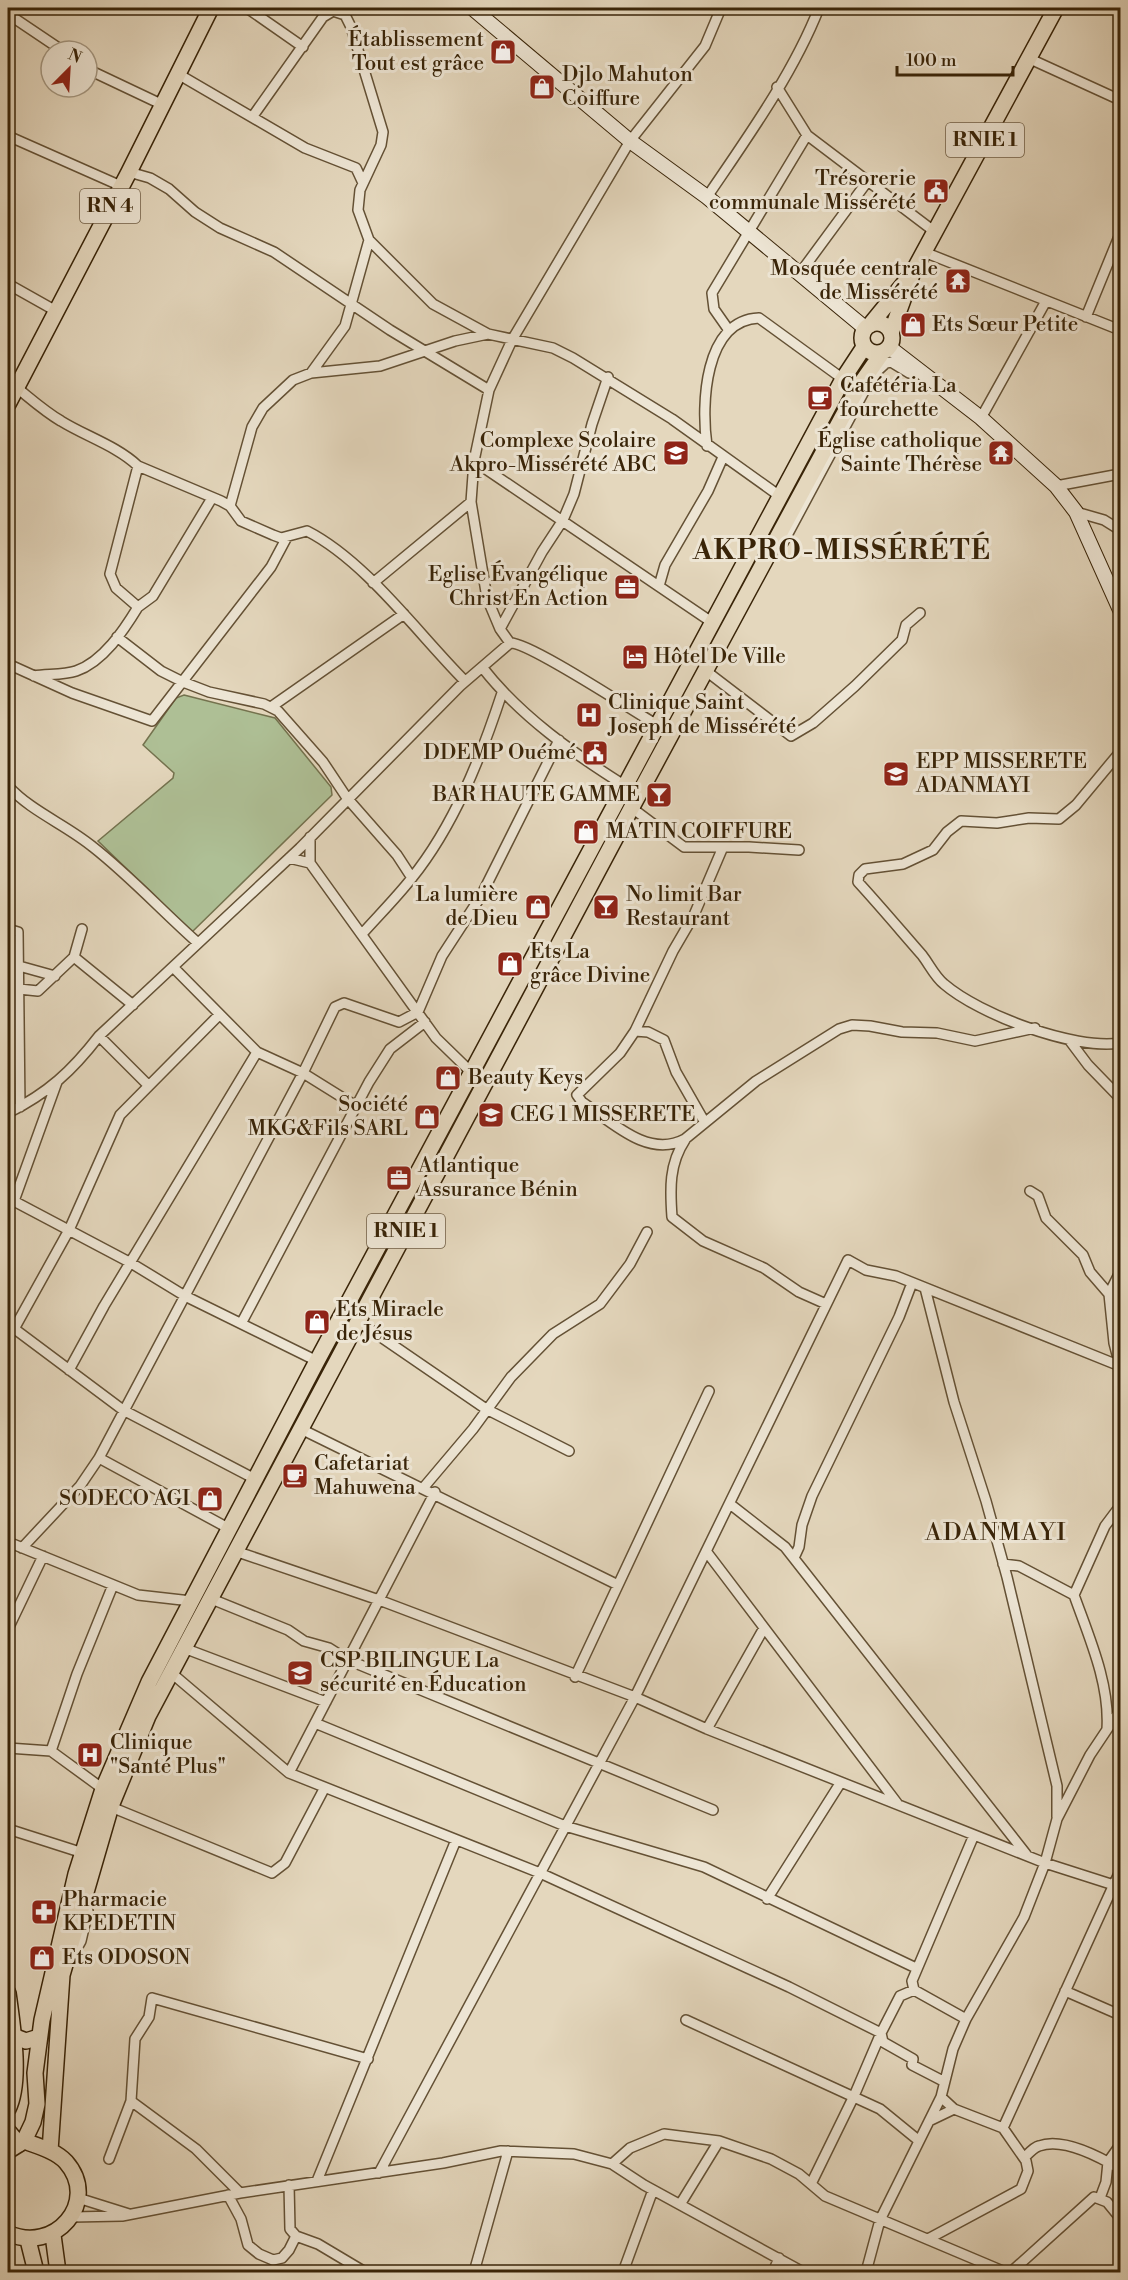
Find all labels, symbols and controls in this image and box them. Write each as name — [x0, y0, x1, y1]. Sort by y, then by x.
place label: Établissement Tout est grâce — [348, 25, 485, 77]
shop icon: Établissement Tout est grâce — [488, 37, 518, 67]
north arrow — [39, 39, 99, 99]
scale bar — [897, 39, 1012, 77]
text: N — [65, 45, 85, 68]
text: 100 m — [906, 49, 957, 72]
place label: Djlo Mahuton Coiffure — [562, 62, 693, 112]
shop icon: Djlo Mahuton Coiffure — [527, 72, 557, 102]
road number: RNIE 1 — [946, 123, 1024, 157]
place label: Trésorerie communale Missérété — [709, 166, 916, 216]
public building icon: Trésorerie communale Missérété — [921, 176, 951, 206]
road number: RN 4 — [80, 189, 140, 223]
place label: Mosquée centrale de Missérété — [770, 256, 938, 306]
temple icon: Mosquée centrale de Missérété — [943, 266, 973, 296]
shop icon: Ets Sœur Petite — [898, 310, 928, 340]
place label: Ets Sœur Petite — [932, 312, 1078, 338]
place label: Cafétéria La fourchette — [840, 373, 957, 423]
cafe icon: Cafétéria La fourchette — [805, 383, 835, 413]
place label: Église catholique Sainte Thérèse — [817, 426, 982, 478]
place label: Complexe Scolaire Akpro-Missérété ABC — [449, 428, 656, 478]
school or university icon: Complexe Scolaire Akpro-Missérété ABC — [661, 438, 691, 468]
temple icon: Église catholique Sainte Thérèse — [986, 438, 1016, 468]
district label: AKPRO-MISSÉRÉTÉ — [692, 531, 991, 568]
place label: Eglise Évangélique Christ En Action — [428, 560, 608, 612]
office icon: Eglise Évangélique Christ En Action — [612, 572, 642, 602]
hotel icon: Hôtel De Ville — [620, 642, 650, 672]
place label: Hôtel De Ville — [654, 644, 786, 670]
place label: Clinique Saint Joseph de Missérété — [607, 690, 796, 740]
hospital icon: Clinique Saint Joseph de Missérété — [574, 700, 604, 730]
public building icon: DDEMP Ouémé — [580, 738, 610, 768]
place label: DDEMP Ouémé — [424, 740, 576, 766]
place label: EPP MISSERETE ADANMAYI — [915, 749, 1087, 799]
school or university icon: EPP MISSERETE ADANMAYI — [881, 759, 911, 789]
bar icon: BAR HAUTE GAMME — [644, 780, 674, 810]
place label: BAR HAUTE GAMME — [432, 782, 640, 808]
shop icon: MATIN COIFFURE — [571, 817, 601, 847]
place label: MATIN COIFFURE — [606, 819, 792, 845]
place label: La lumière de Dieu — [416, 882, 518, 932]
place label: No limit Bar Restaurant — [626, 882, 742, 932]
shop icon: La lumière de Dieu — [523, 892, 553, 922]
bar icon: No limit Bar Restaurant — [591, 892, 621, 922]
place label: Ets La grâce Divine — [530, 939, 650, 989]
shop icon: Ets La grâce Divine — [495, 949, 525, 979]
shop icon: Beauty Keys — [433, 1063, 463, 1093]
place label: Beauty Keys — [467, 1065, 583, 1091]
place label: Société MKG&Fils SARL — [248, 1092, 408, 1142]
school or university icon: CEG 1 MISSERETE — [476, 1100, 506, 1130]
shop icon: Société MKG&Fils SARL — [412, 1102, 442, 1132]
place label: CEG 1 MISSERETE — [510, 1102, 696, 1128]
place label: Atlantique Assurance Bénin — [417, 1153, 578, 1203]
office icon: Atlantique Assurance Bénin — [384, 1163, 414, 1193]
road number: RNIE 1 — [367, 1214, 445, 1248]
place label: Ets Miracle de Jésus — [336, 1297, 444, 1347]
shop icon: Ets Miracle de Jésus — [302, 1307, 332, 1337]
place label: Cafetariat Mahuwena — [314, 1451, 416, 1501]
cafe icon: Cafetariat Mahuwena — [280, 1461, 310, 1491]
shop icon: SODECO AGI — [195, 1484, 225, 1514]
place label: SODECO AGI — [59, 1486, 190, 1512]
district label: ADANMAYI — [924, 1518, 1067, 1548]
place label: CSP BILINGUE La sécurité en Éducation — [320, 1648, 527, 1698]
school or university icon: CSP BILINGUE La sécurité en Éducation — [285, 1658, 315, 1688]
place label: Clinique "Santé Plus" — [110, 1730, 226, 1780]
hospital icon: Clinique "Santé Plus" — [75, 1740, 105, 1770]
place label: Pharmacie KPEDETIN — [63, 1887, 177, 1937]
pharmacy icon: Pharmacie KPEDETIN — [29, 1897, 59, 1927]
shop icon: Ets ODOSON — [27, 1943, 57, 1973]
place label: Ets ODOSON — [62, 1945, 191, 1971]

